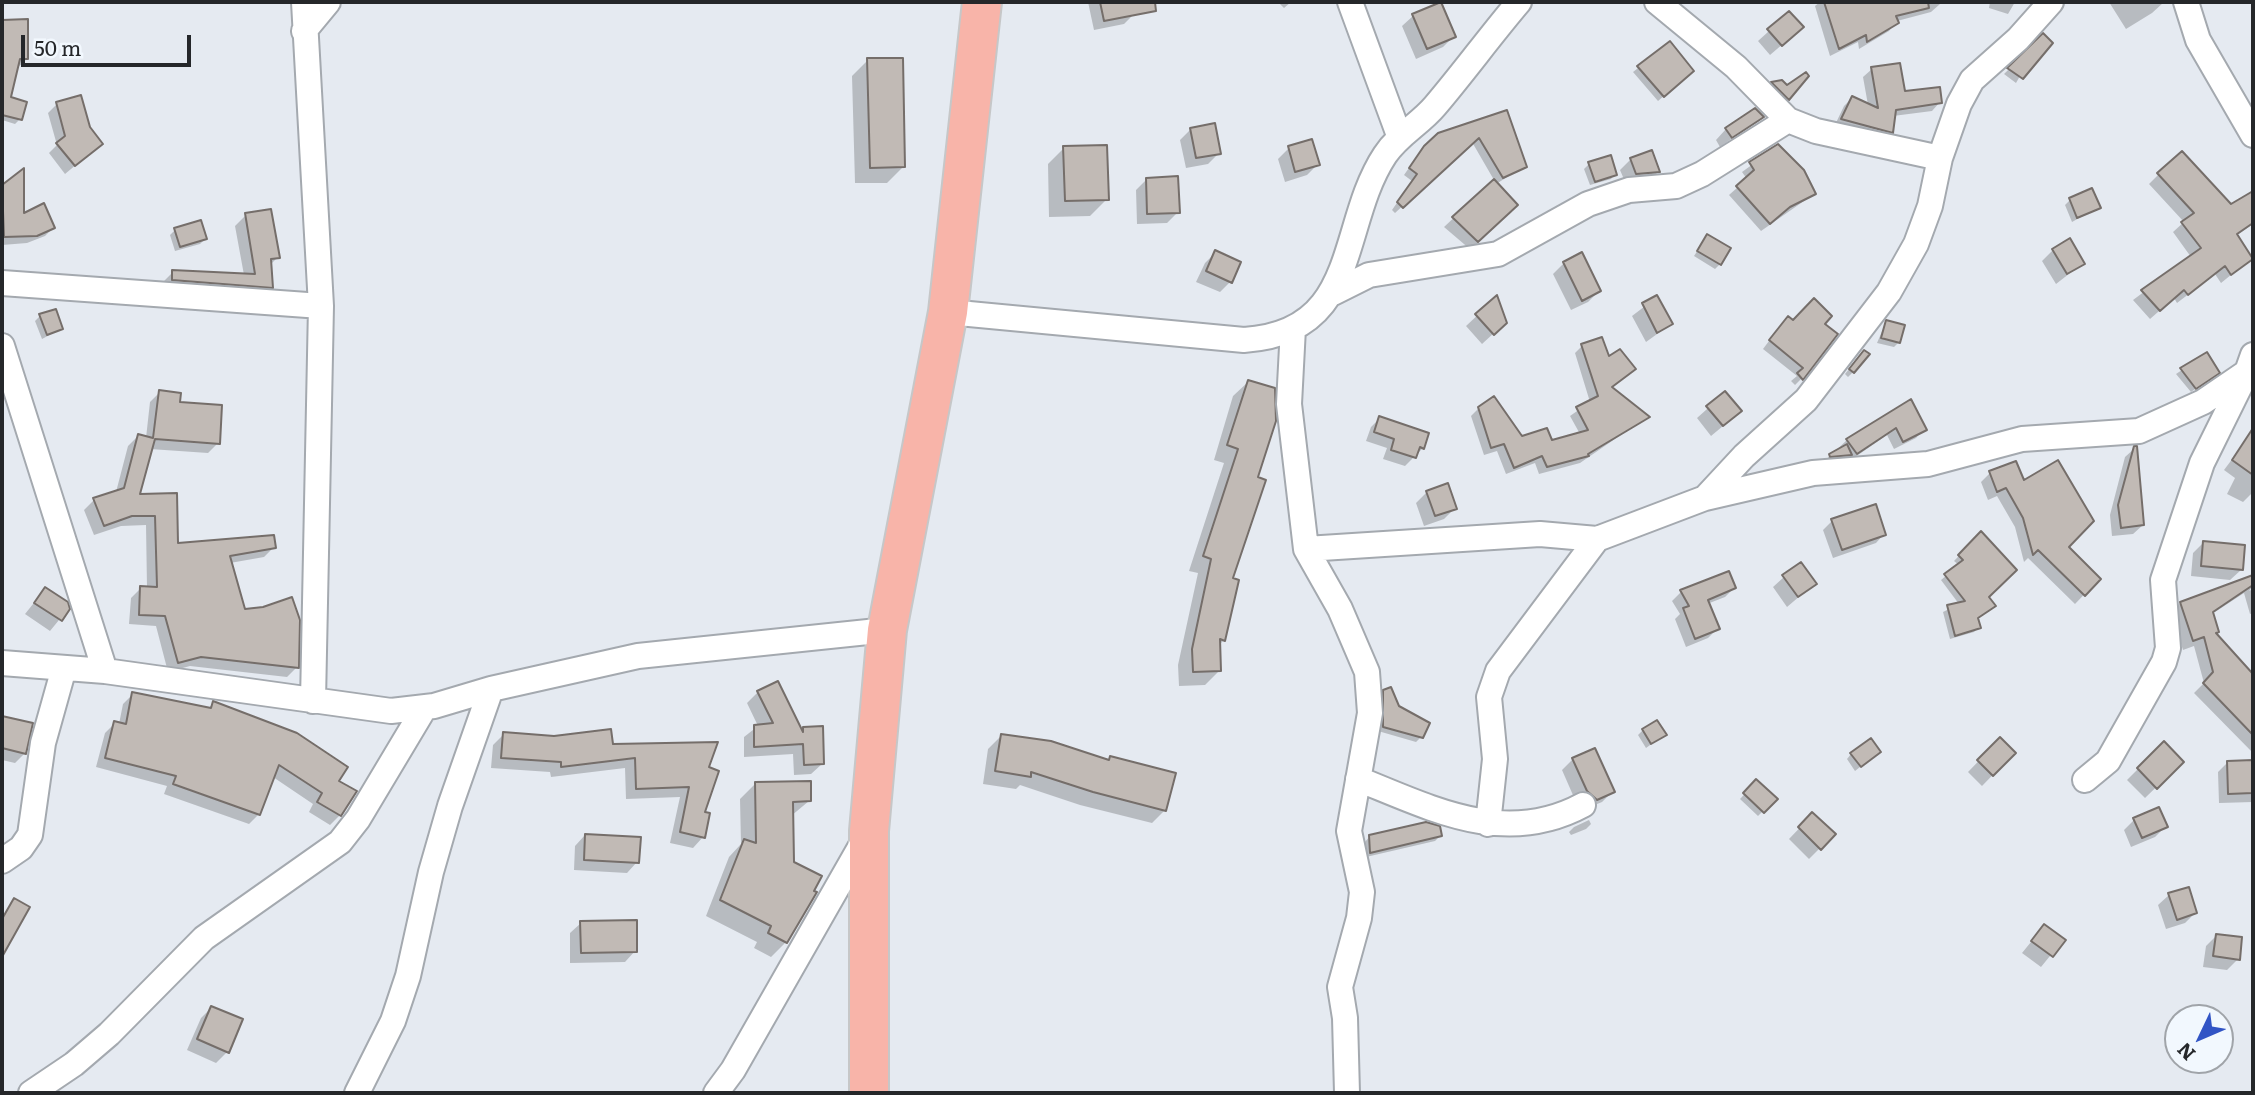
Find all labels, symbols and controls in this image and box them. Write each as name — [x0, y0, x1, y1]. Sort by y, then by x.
scale bar — [24, 21, 194, 65]
text: 50 m — [34, 31, 81, 62]
north arrow — [2164, 1004, 2234, 1074]
text: N — [2170, 1037, 2201, 1068]

